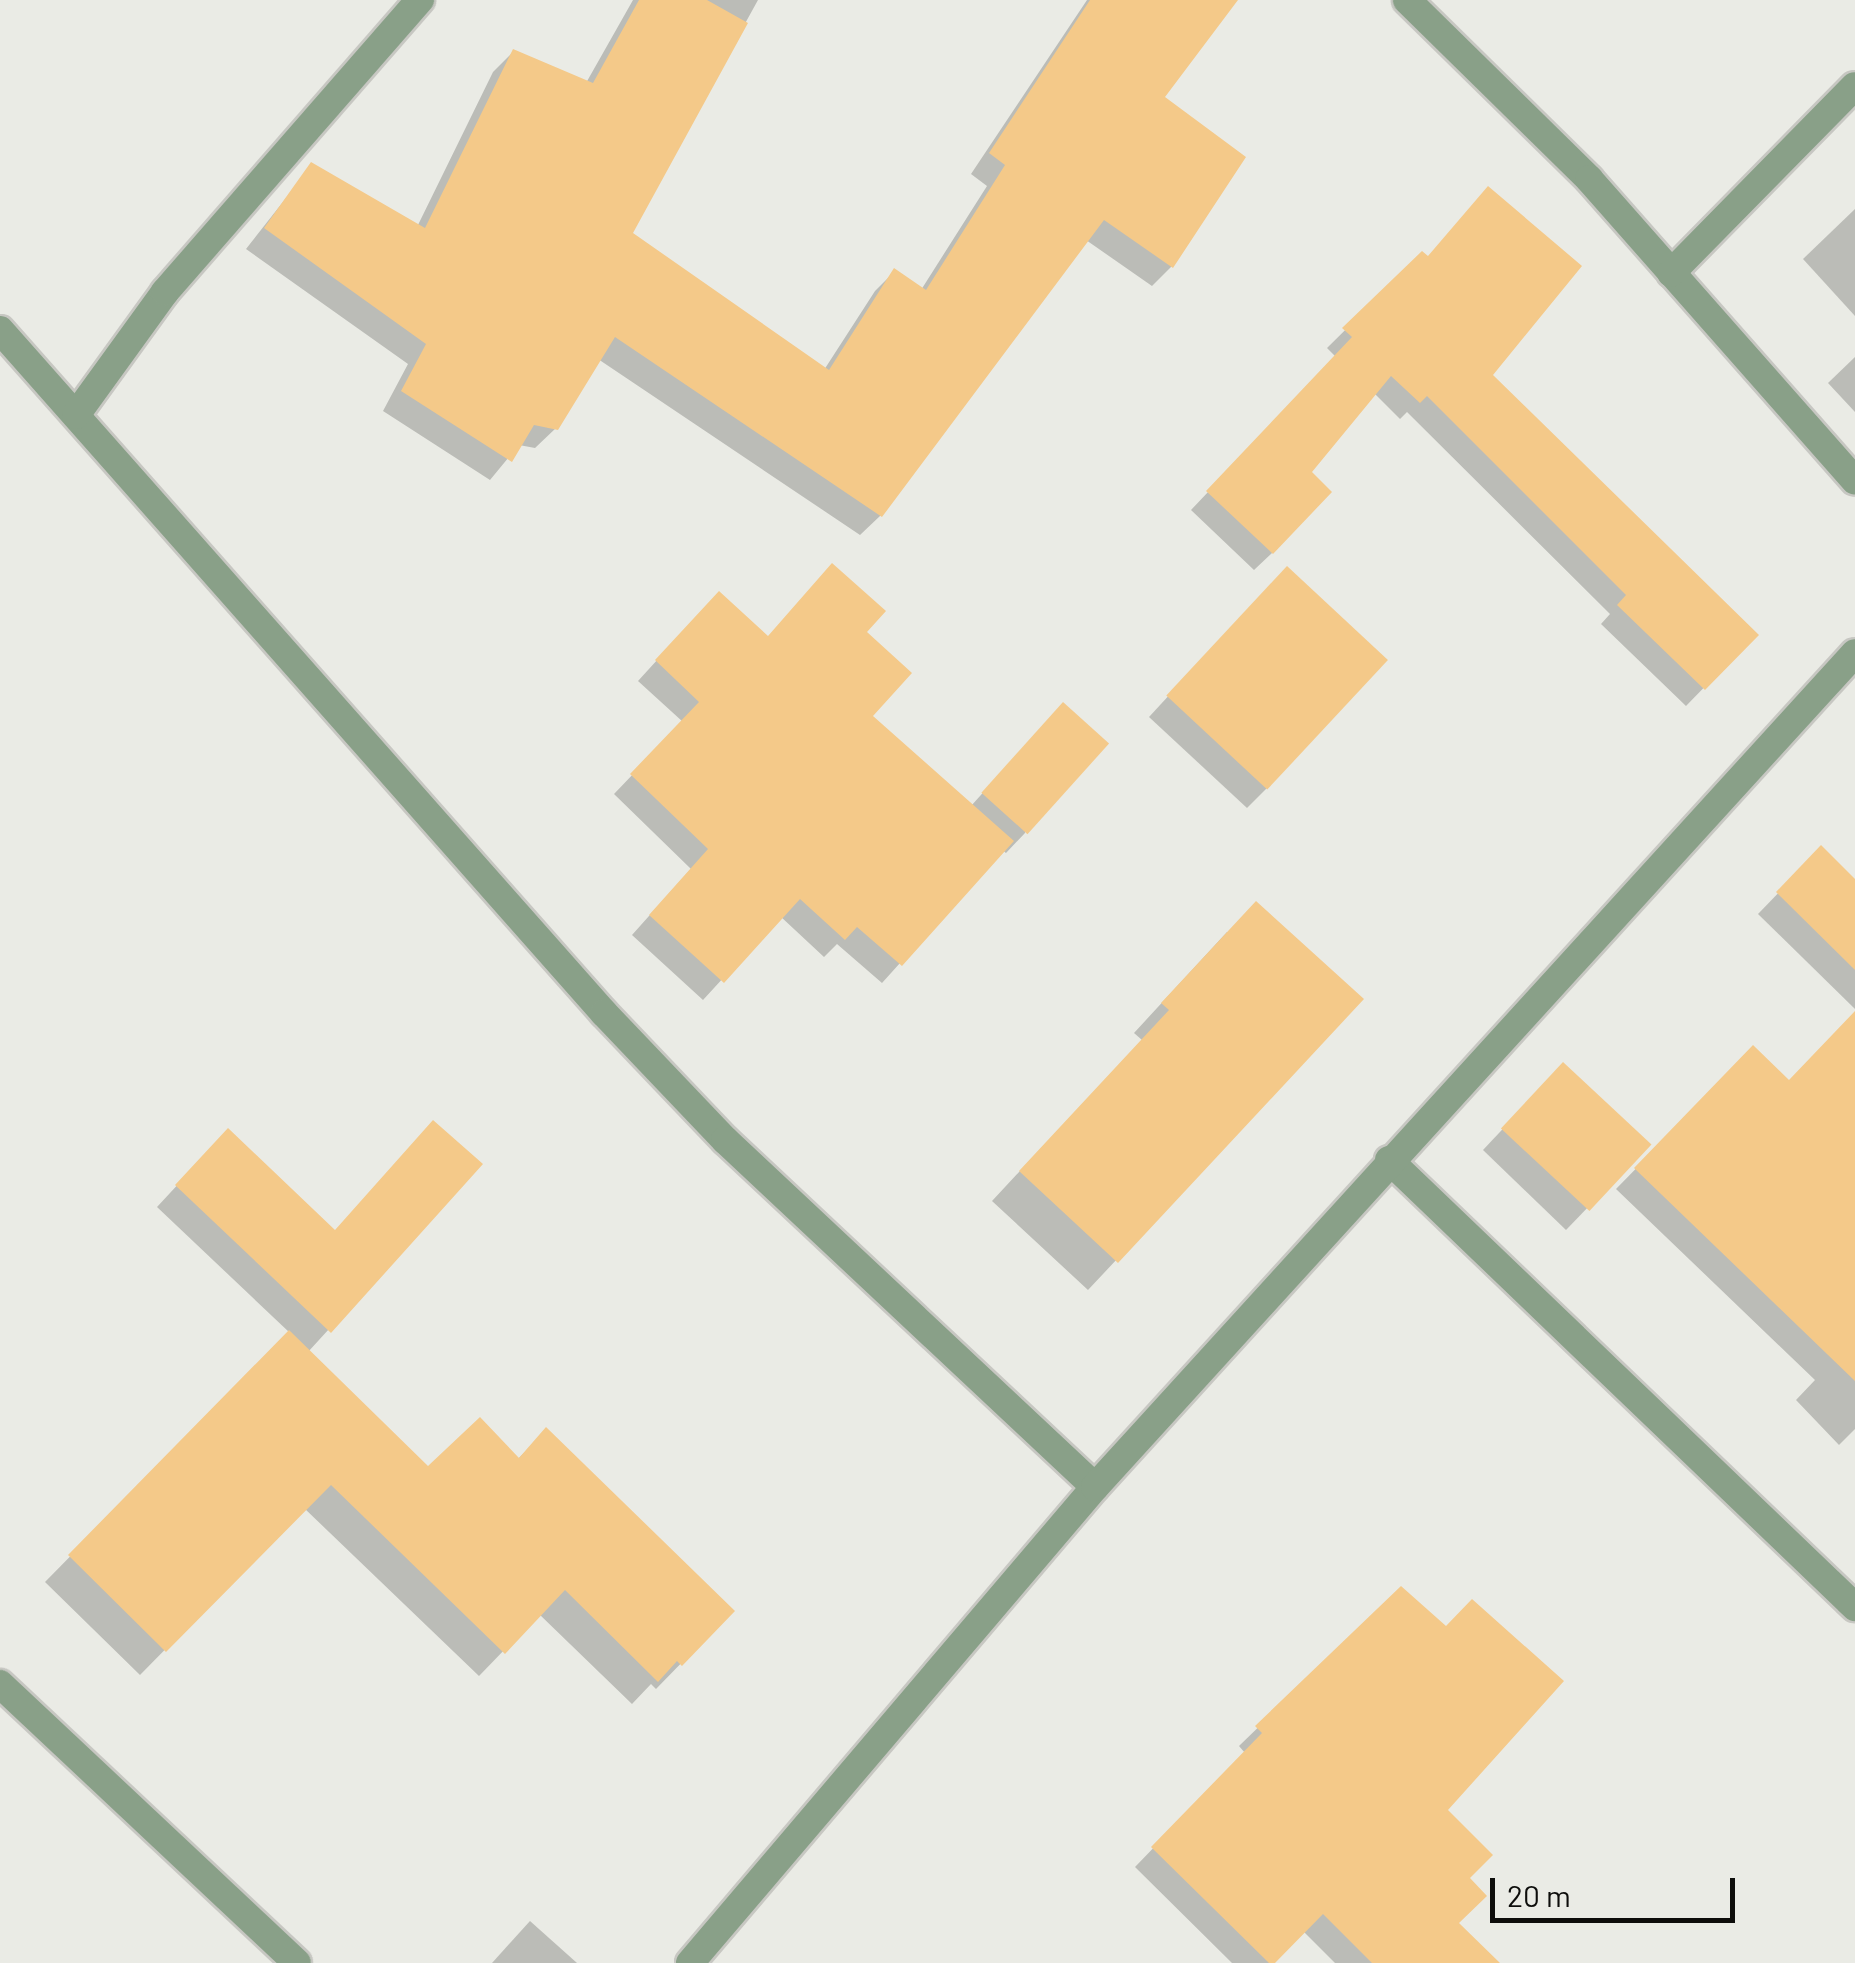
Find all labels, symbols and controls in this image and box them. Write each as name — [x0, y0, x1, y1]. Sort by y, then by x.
scale bar — [1495, 1858, 1740, 1920]
text: 20 m — [1507, 1877, 1571, 1913]

